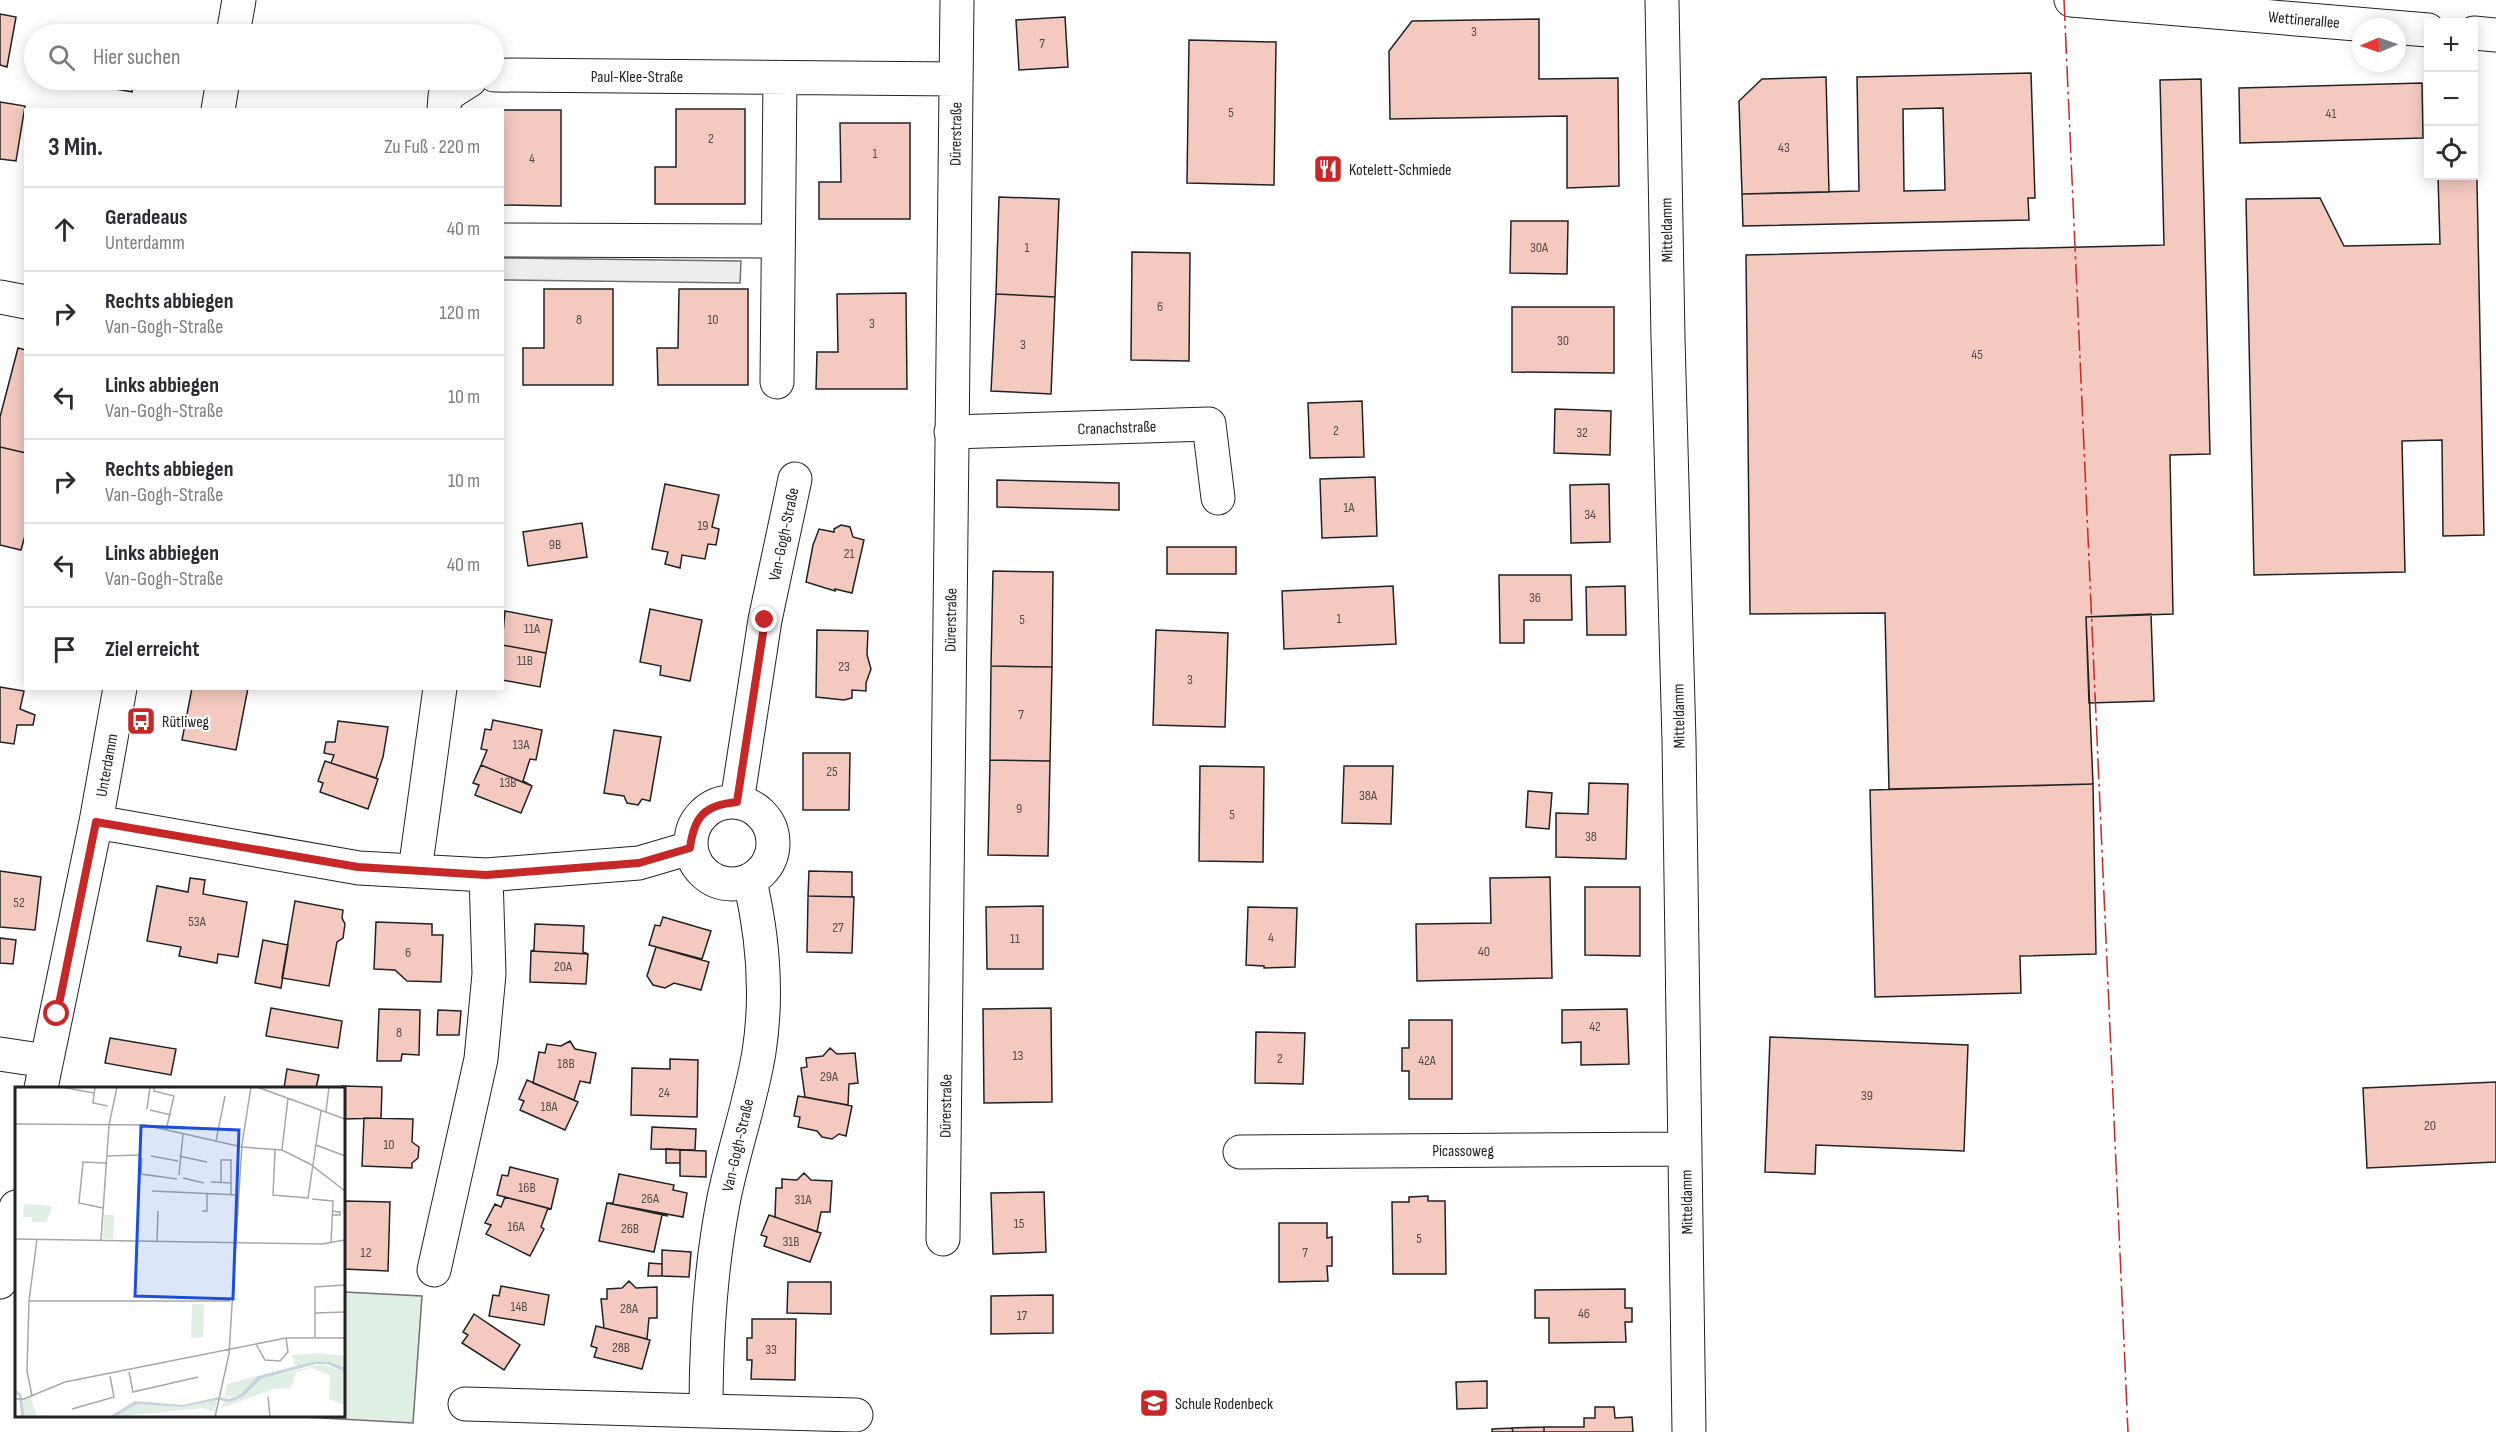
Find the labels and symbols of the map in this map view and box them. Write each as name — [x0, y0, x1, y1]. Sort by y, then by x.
street label: Wettinerallee — [2267, 8, 2340, 33]
north arrow — [2352, 18, 2406, 72]
house number: 3 — [1471, 23, 1477, 40]
house number: 7 — [1039, 35, 1045, 52]
street label: Paul-Klee-Straße — [591, 68, 683, 87]
street label: Dürerstraße — [946, 102, 967, 166]
house number: 5 — [1228, 104, 1234, 121]
house number: 41 — [2326, 105, 2336, 122]
house number: 2 — [708, 130, 714, 147]
house number: 43 — [1778, 139, 1790, 156]
house number: 1 — [873, 145, 878, 162]
house number: 4 — [529, 150, 535, 167]
restaurant icon: Kotelett-Schmiede — [1312, 153, 1344, 185]
place label: Kotelett-Schmiede — [1349, 161, 1452, 180]
street label: Mitteldamm — [1657, 197, 1678, 263]
house number: 1 — [1025, 239, 1030, 256]
house number: 30A — [1530, 239, 1549, 256]
house number: 6 — [1157, 298, 1163, 315]
house number: 8 — [576, 311, 582, 328]
house number: 10 — [707, 311, 719, 328]
house number: 3 — [869, 315, 875, 332]
house number: 30 — [1557, 332, 1569, 349]
house number: 3 — [1020, 336, 1026, 353]
house number: 45 — [1971, 346, 1983, 363]
street label: Cranachstraße — [1077, 418, 1157, 439]
house number: 2 — [1333, 422, 1339, 439]
house number: 32 — [1576, 424, 1588, 441]
street label: Van-Gogh-Straße — [765, 486, 804, 583]
house number: 1A — [1343, 499, 1356, 516]
house number: 34 — [1584, 506, 1596, 523]
house number: 19 — [697, 517, 709, 534]
house number: 9B — [549, 536, 561, 553]
house number: 21 — [844, 545, 854, 562]
street label: Dürerstraße — [941, 588, 962, 652]
house number: 36 — [1529, 589, 1541, 606]
route end — [751, 606, 777, 632]
house number: 1 — [1337, 610, 1342, 627]
house number: 5 — [1019, 611, 1025, 628]
house number: 11A — [524, 620, 541, 637]
house number: 11B — [517, 652, 533, 669]
house number: 23 — [838, 658, 850, 675]
house number: 3 — [1187, 671, 1193, 688]
street label: Mitteldamm — [1669, 683, 1690, 749]
bus stop icon: Rütliweg — [125, 705, 157, 737]
house number: 7 — [1018, 706, 1024, 723]
place label: Rütliweg — [162, 713, 209, 732]
street label: Unterdamm — [93, 732, 122, 798]
house number: 13A — [513, 736, 530, 753]
house number: 25 — [826, 763, 838, 780]
house number: 13B — [500, 774, 517, 791]
house number: 38A — [1359, 787, 1378, 804]
house number: 9 — [1016, 800, 1022, 817]
house number: 5 — [1229, 806, 1235, 823]
house number: 38 — [1585, 828, 1597, 845]
house number: 52 — [13, 894, 25, 911]
house number: 53A — [188, 913, 207, 930]
house number: 27 — [832, 919, 844, 936]
house number: 4 — [1268, 929, 1274, 946]
house number: 11 — [1010, 930, 1020, 947]
house number: 40 — [1478, 943, 1490, 960]
house number: 6 — [405, 944, 411, 961]
house number: 20A — [554, 958, 573, 975]
route start — [43, 1000, 69, 1026]
house number: 42 — [1589, 1018, 1601, 1035]
house number: 8 — [396, 1024, 402, 1041]
house number: 13 — [1013, 1047, 1024, 1064]
house number: 2 — [1277, 1050, 1283, 1067]
house number: 42A — [1418, 1052, 1437, 1069]
house number: 18B — [557, 1055, 575, 1072]
house number: 29A — [820, 1068, 839, 1085]
street label: Dürerstraße — [936, 1074, 957, 1138]
house number: 24 — [658, 1084, 670, 1101]
inset map — [15, 1087, 345, 1417]
house number: 39 — [1861, 1087, 1873, 1104]
street label: Van-Gogh-Straße — [719, 1097, 758, 1194]
house number: 18A — [540, 1098, 559, 1115]
house number: 20 — [2424, 1117, 2436, 1134]
house number: 10 — [383, 1136, 395, 1153]
street label: Picassoweg — [1432, 1142, 1494, 1161]
street label: Mitteldamm — [1677, 1169, 1698, 1235]
house number: 16B — [518, 1179, 536, 1196]
house number: 26A — [641, 1190, 660, 1207]
house number: 31A — [795, 1191, 812, 1208]
house number: 15 — [1014, 1215, 1025, 1232]
house number: 16A — [507, 1218, 526, 1235]
house number: 26B — [621, 1220, 639, 1237]
house number: 5 — [1416, 1230, 1422, 1247]
house number: 31B — [782, 1233, 800, 1250]
house number: 12 — [361, 1244, 372, 1261]
house number: 7 — [1302, 1244, 1308, 1261]
house number: 14B — [511, 1298, 527, 1315]
house number: 28A — [620, 1300, 639, 1317]
house number: 46 — [1578, 1305, 1590, 1322]
house number: 17 — [1017, 1307, 1028, 1324]
house number: 28B — [612, 1339, 630, 1356]
house number: 33 — [765, 1341, 777, 1358]
school or university icon: Schule Rodenbeck — [1138, 1387, 1170, 1419]
place label: Schule Rodenbeck — [1175, 1395, 1273, 1414]

